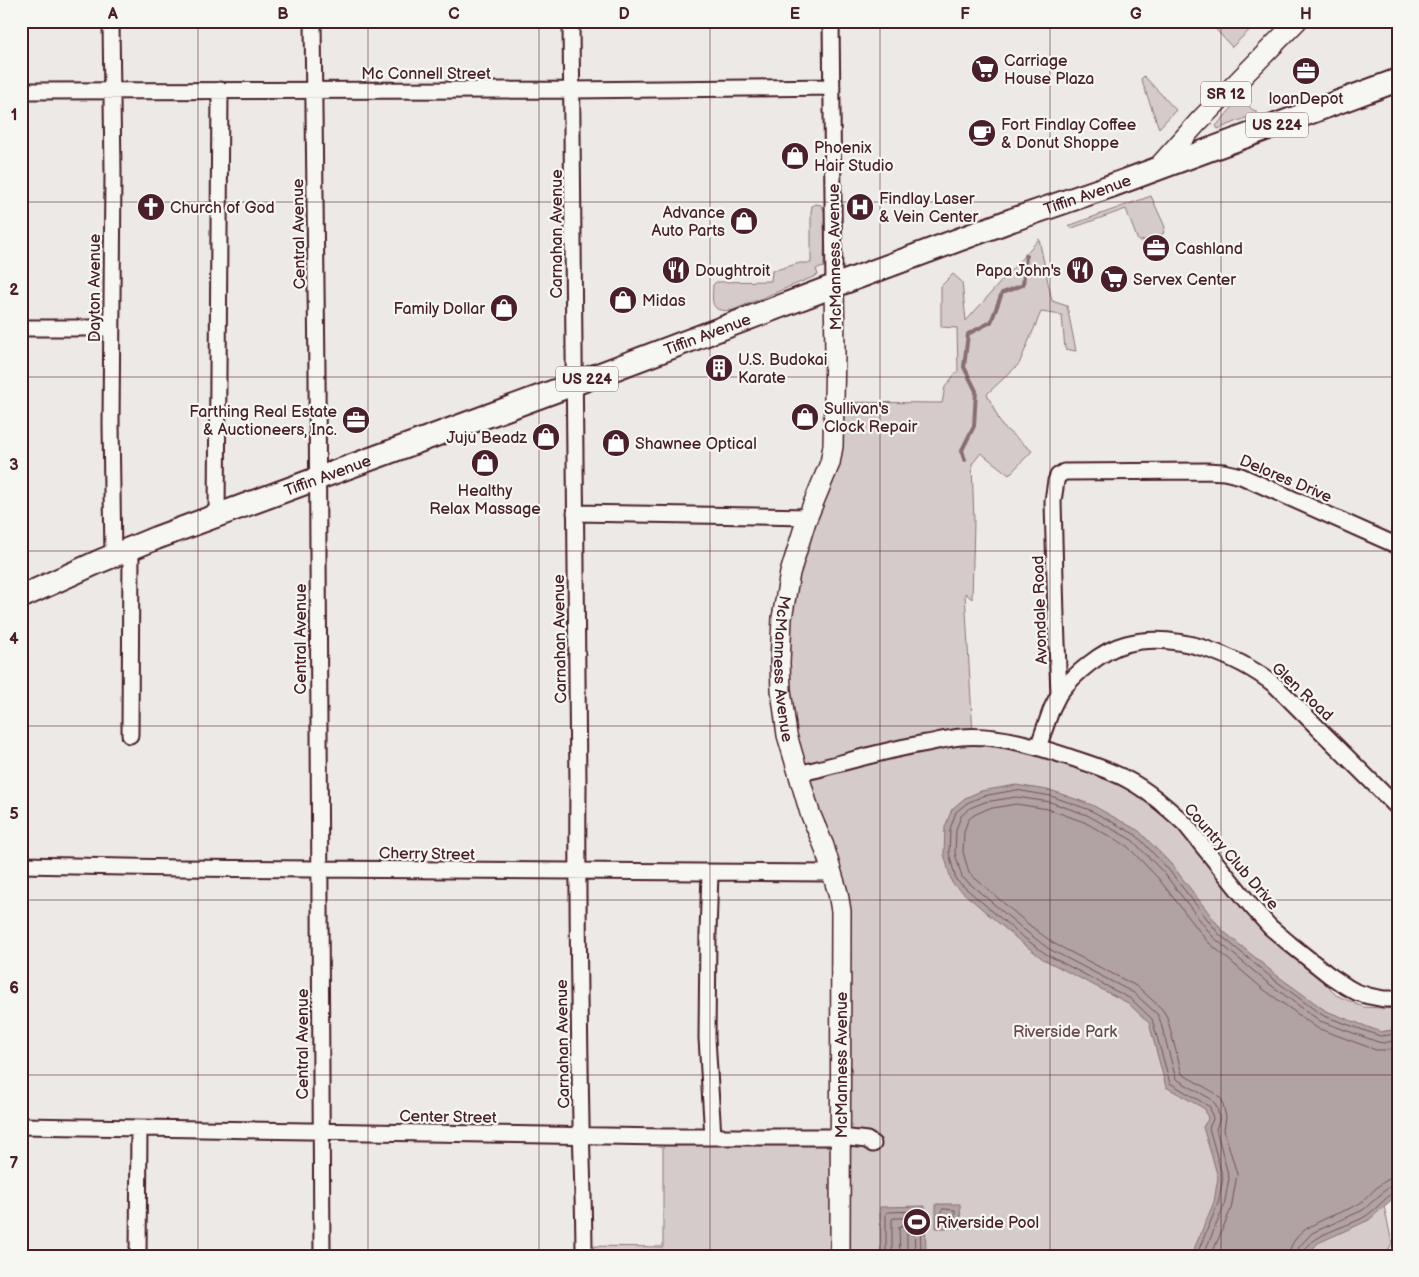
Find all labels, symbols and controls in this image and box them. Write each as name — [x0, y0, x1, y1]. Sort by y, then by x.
text: A — [107, 5, 118, 24]
text: B — [277, 5, 289, 24]
text: C — [448, 5, 460, 24]
text: D — [618, 5, 630, 24]
text: E — [790, 5, 800, 24]
text: F — [960, 5, 970, 24]
text: G — [1130, 5, 1142, 24]
text: H — [1300, 5, 1312, 24]
place label: Carriage House Plaza — [1004, 52, 1094, 89]
supermarket icon: Carriage House Plaza — [970, 54, 1000, 84]
office icon: loanDepot — [1291, 56, 1321, 86]
street label: Mc Connell Street — [361, 65, 491, 84]
road number: SR 12 — [1201, 82, 1251, 106]
place label: loanDepot — [1269, 90, 1343, 109]
text: 1 — [11, 106, 17, 125]
road number: US 224 — [1246, 112, 1308, 138]
place label: Fort Findlay Coffee & Donut Shoppe — [1001, 116, 1137, 153]
cafe icon: Fort Findlay Coffee & Donut Shoppe — [967, 118, 997, 148]
place label: Phoenix Hair Studio — [814, 139, 894, 176]
shop icon: Phoenix Hair Studio — [780, 141, 810, 171]
street label: Carnahan Avenue — [548, 169, 567, 299]
street label: Tiffin Avenue — [1041, 171, 1134, 219]
street label: Central Avenue — [289, 178, 310, 290]
street label: McManness Avenue — [825, 183, 846, 330]
place label: Findlay Laser & Vein Center — [879, 190, 978, 227]
church icon: Church of God — [136, 192, 166, 222]
hospital icon: Findlay Laser & Vein Center — [845, 192, 875, 222]
place label: Church of God — [170, 199, 275, 218]
place label: Advance Auto Parts — [652, 204, 726, 241]
shop icon: Advance Auto Parts — [729, 206, 759, 236]
street label: Dayton Avenue — [86, 233, 105, 342]
office icon: Cashland — [1141, 233, 1171, 263]
place label: Cashland — [1175, 240, 1243, 259]
restaurant icon: Doughtroit — [661, 255, 691, 285]
restaurant icon: Papa John's — [1065, 255, 1095, 285]
place label: Doughtroit — [695, 262, 771, 281]
place label: Papa John's — [976, 262, 1061, 281]
supermarket icon: Servex Center — [1099, 264, 1129, 294]
place label: Servex Center — [1133, 271, 1236, 290]
text: 2 — [9, 281, 19, 300]
shop icon: Midas — [608, 285, 638, 315]
place label: Midas — [642, 292, 686, 311]
shop icon: Family Dollar — [489, 293, 519, 323]
place label: Family Dollar — [393, 300, 485, 319]
street label: Tiffin Avenue — [662, 310, 754, 360]
place label: U.S. Budokai Karate — [738, 351, 827, 388]
building icon: U.S. Budokai Karate — [704, 353, 734, 383]
road number: US 224 — [556, 366, 618, 392]
place label: Sullivan's Clock Repair — [824, 400, 918, 437]
shop icon: Sullivan's Clock Repair — [790, 402, 820, 432]
place label: Farthing Real Estate & Auctioneers, Inc. — [189, 403, 338, 440]
office icon: Farthing Real Estate & Auctioneers, Inc. — [341, 405, 371, 435]
shop icon: Juju Beadz — [531, 422, 561, 452]
shop icon: Shawnee Optical — [601, 428, 631, 458]
place label: Juju Beadz — [446, 429, 527, 448]
place label: Shawnee Optical — [635, 435, 757, 454]
shop icon: Healthy Relax Massage — [470, 448, 500, 478]
street label: Tiffin Avenue — [282, 451, 374, 501]
street label: Delores Drive — [1236, 451, 1335, 508]
text: 3 — [9, 456, 19, 475]
place label: Healthy Relax Massage — [429, 482, 541, 519]
street label: Avondale Road — [1029, 555, 1052, 665]
street label: Carnahan Avenue — [550, 574, 571, 704]
street label: Central Avenue — [292, 583, 311, 694]
street label: McManness Avenue — [769, 594, 797, 745]
text: 4 — [9, 630, 19, 649]
street label: Glen Road — [1267, 659, 1337, 725]
street label: Country Club Drive — [1179, 800, 1283, 915]
text: 5 — [9, 805, 19, 824]
street label: Cherry Street — [379, 844, 475, 865]
text: 6 — [9, 979, 19, 998]
street label: Carnahan Avenue — [553, 979, 574, 1109]
street label: Central Avenue — [294, 988, 313, 1099]
street label: McManness Avenue — [833, 991, 852, 1138]
park label: Riverside Park — [1013, 1023, 1117, 1042]
street label: Center Street — [399, 1107, 497, 1128]
text: 7 — [10, 1154, 19, 1173]
sports icon: Riverside Pool — [902, 1207, 932, 1237]
place label: Riverside Pool — [936, 1214, 1039, 1233]

